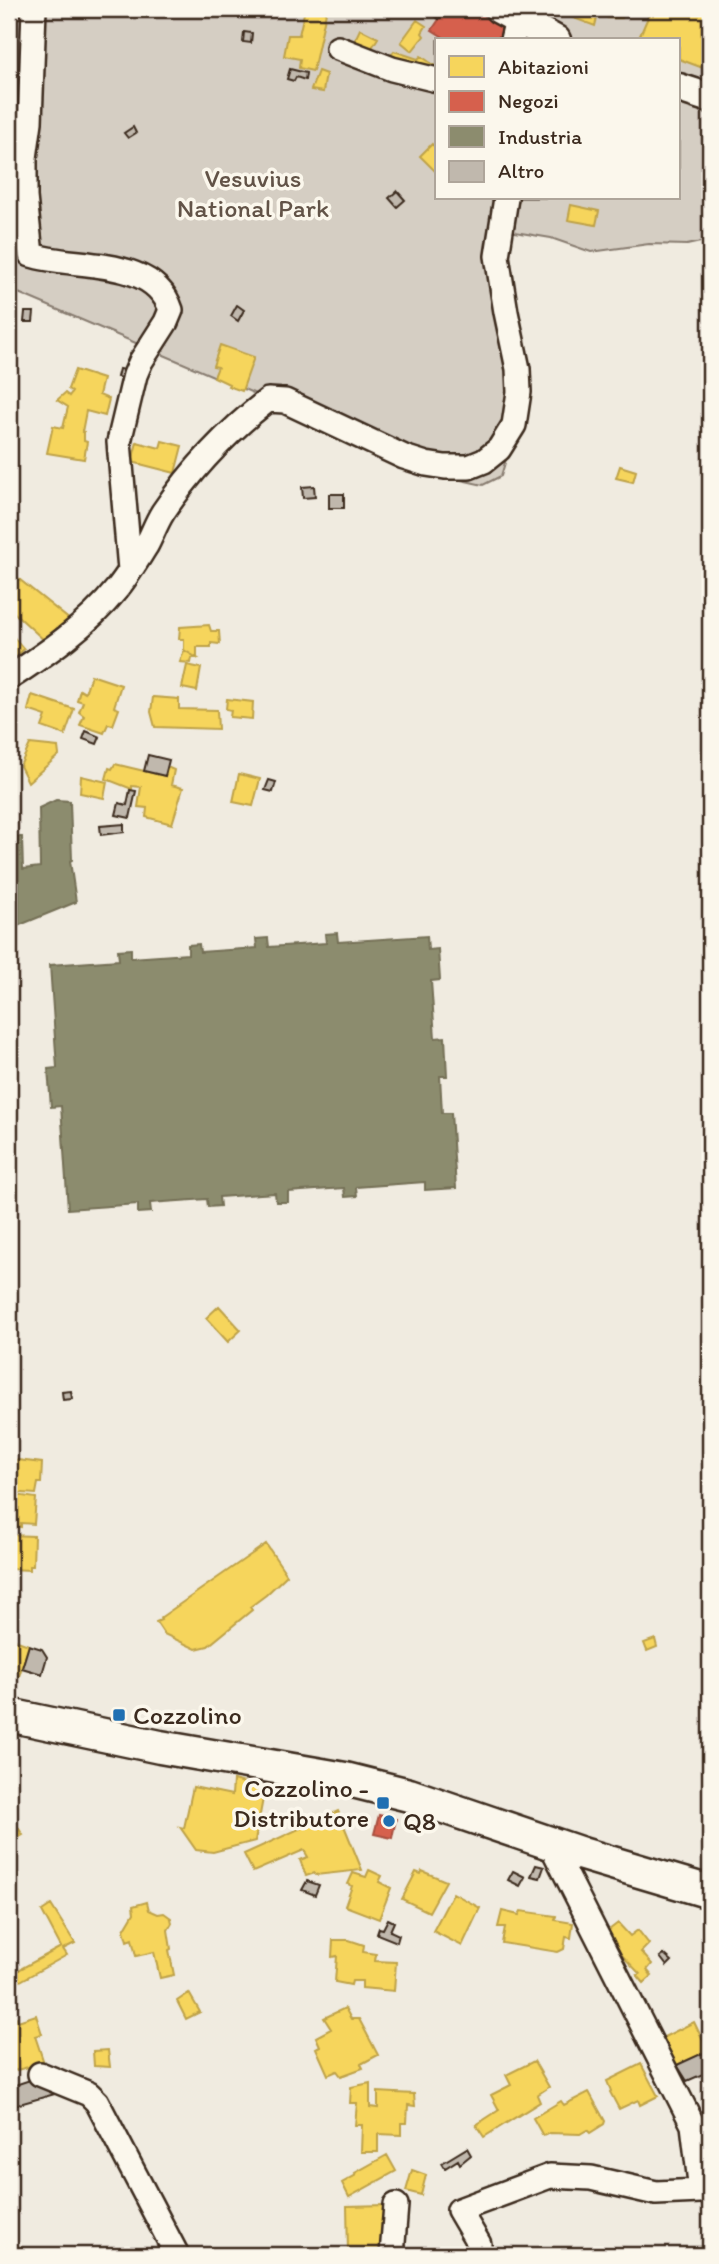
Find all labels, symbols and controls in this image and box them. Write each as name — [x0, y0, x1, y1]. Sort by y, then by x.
legend — [435, 38, 680, 200]
text: Abitazioni — [498, 54, 589, 79]
text: Negozi — [498, 88, 559, 113]
text: Industria — [498, 124, 582, 149]
text: Altro — [498, 158, 544, 183]
park label: Vesuvius National Park — [177, 162, 329, 224]
place label: Cozzolino — [133, 1699, 242, 1731]
marker: Cozzolino — [111, 1707, 127, 1723]
place label: Cozzolino - Distributore — [233, 1772, 369, 1834]
marker: Cozzolino - Distributore — [375, 1795, 391, 1811]
place label: Q8 — [403, 1805, 436, 1837]
marker: Q8 — [381, 1813, 397, 1829]

